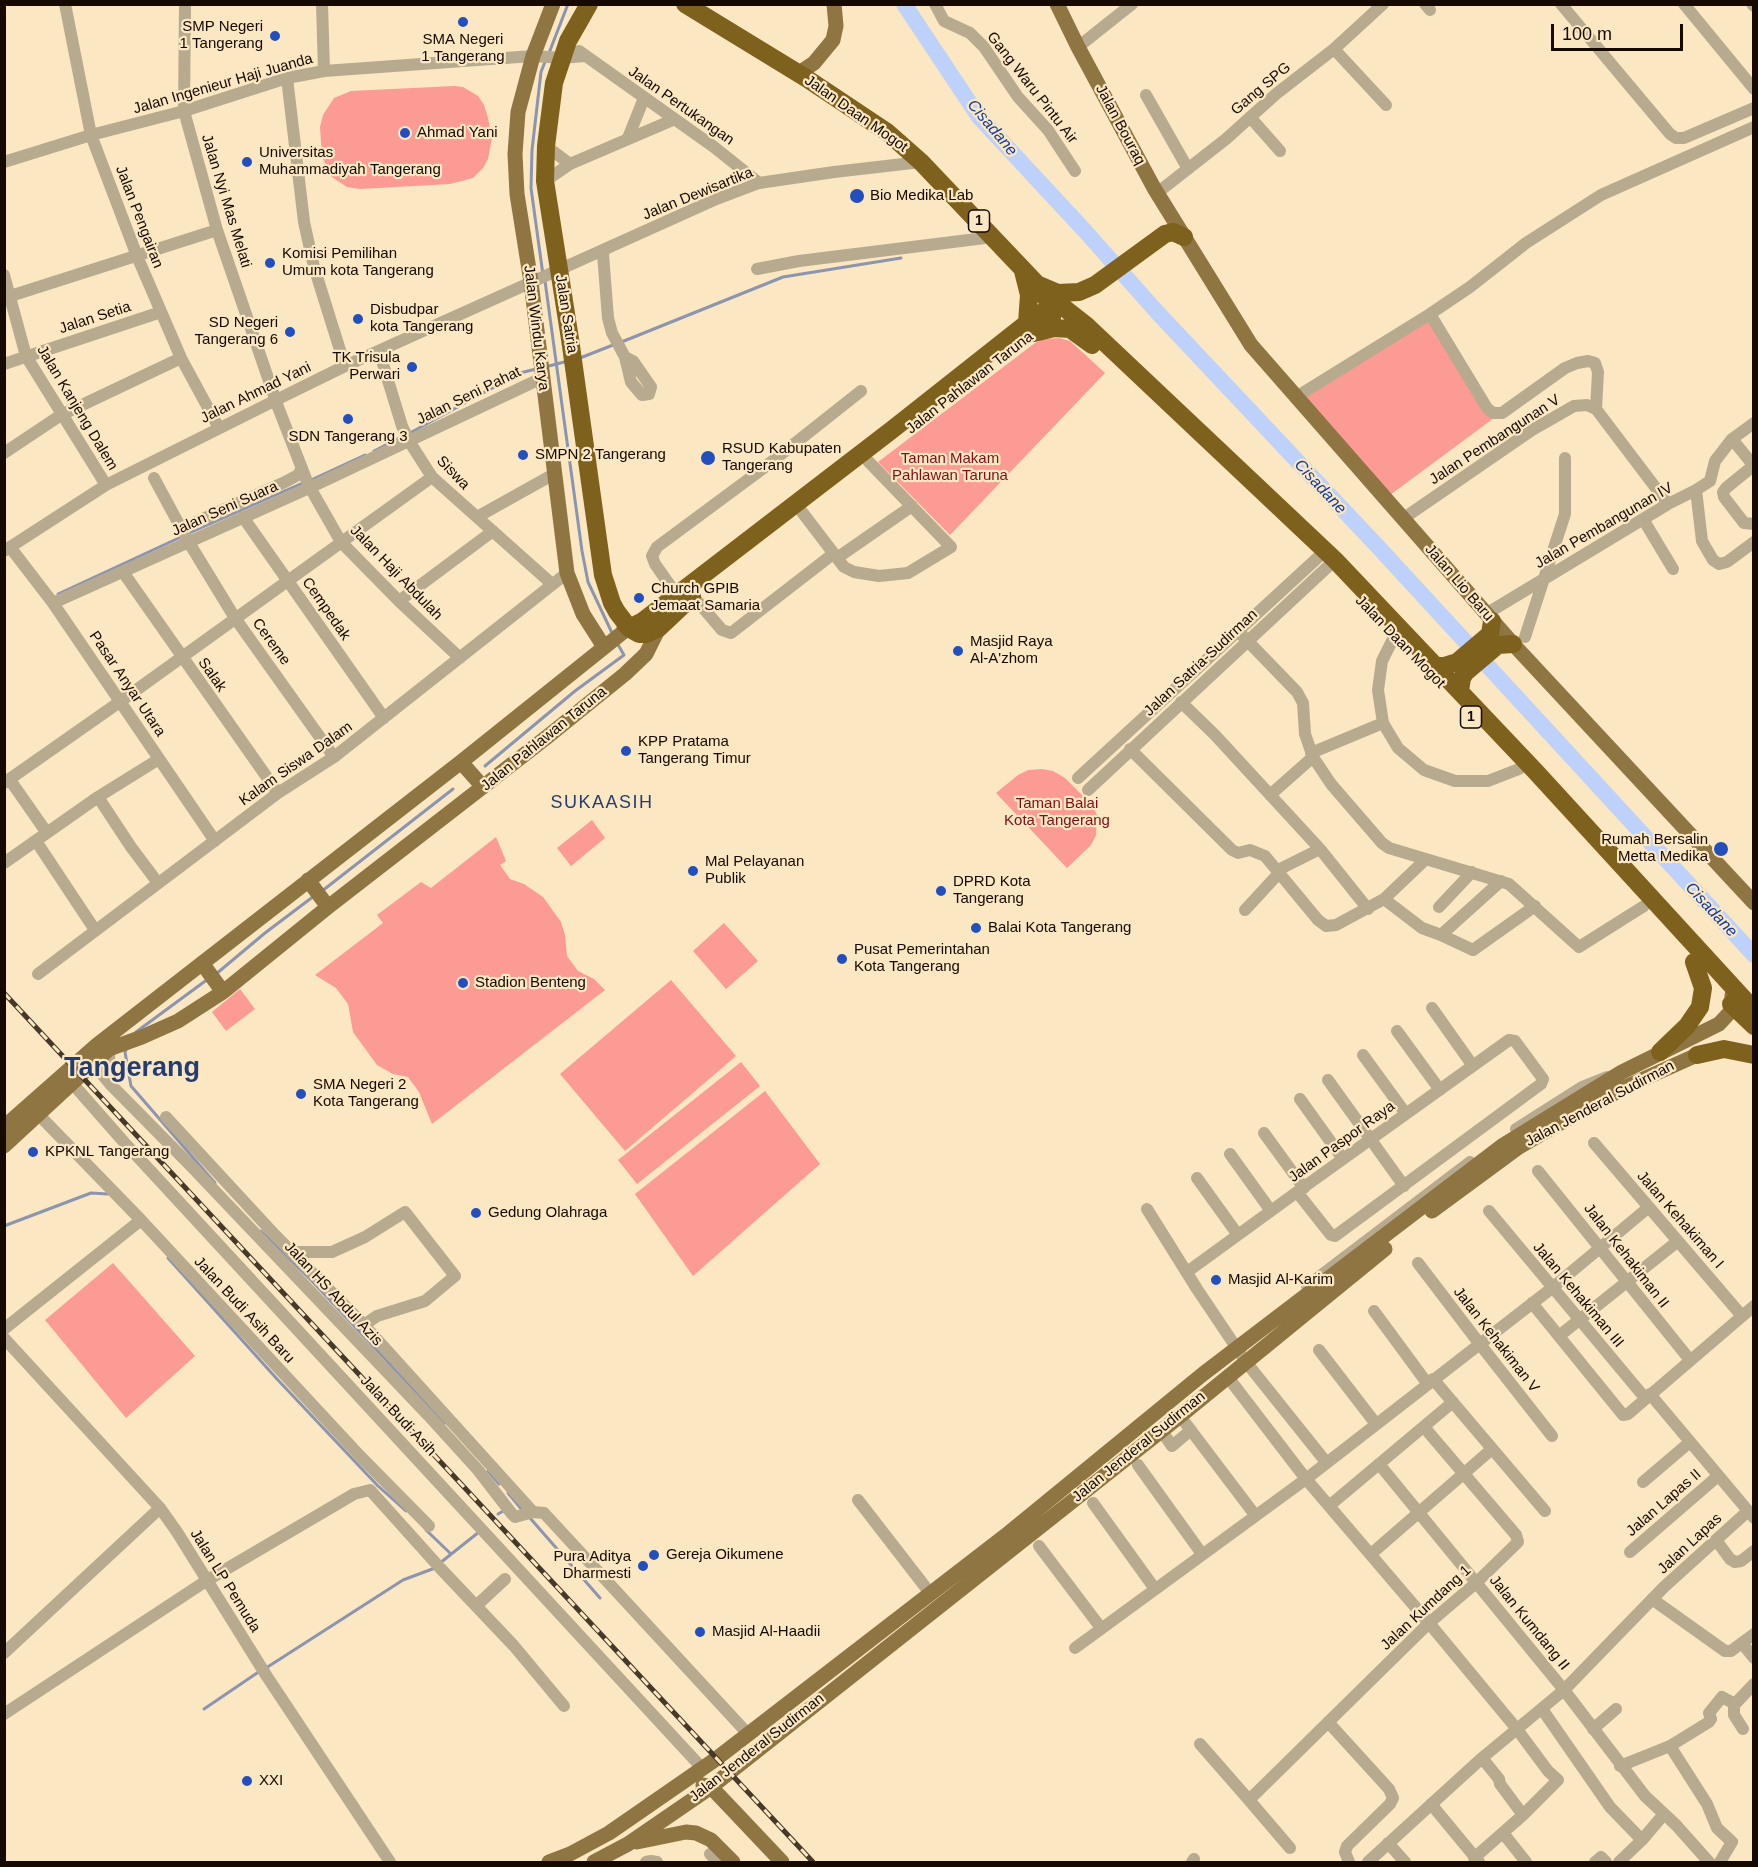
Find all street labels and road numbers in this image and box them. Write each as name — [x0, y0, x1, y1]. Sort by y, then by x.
street label: Gang Waru Pintu Air — [983, 28, 1081, 148]
street label: Jalan Ingenieur Haji Juanda — [131, 50, 315, 118]
street label: Gang SPG — [1227, 59, 1295, 119]
street label: Jalan Pertukangan — [625, 63, 737, 149]
street label: Jalan Daan Mogot — [801, 72, 911, 156]
street label: Jalan Bouraq — [1091, 82, 1149, 168]
street label: Jalan Nyi Mas Melati — [197, 132, 255, 270]
street label: Jalan Pengairan — [111, 163, 167, 271]
street label: Jalan Dewisartika — [640, 164, 756, 224]
road number: 1 — [968, 210, 990, 232]
street label: Jalan Windu Karya — [519, 264, 553, 392]
street label: Jalan Satria — [551, 273, 581, 355]
street label: Jalan Setia — [57, 298, 133, 338]
street label: Jalan Pahlawan Taruna — [903, 328, 1037, 438]
street label: Jalan Kanjeng Dalem — [33, 342, 121, 474]
street label: Jalan Ahmad Yani — [198, 358, 314, 428]
street label: Jalan Seni Pahat — [414, 363, 524, 429]
street label: Jalan Pembangunan V — [1426, 391, 1564, 489]
street label: Siswa — [433, 452, 473, 494]
street label: Jalan Seni Suara — [169, 478, 281, 540]
street label: Jalan Pembangunan IV — [1532, 479, 1676, 573]
street label: Jalan Haji Abdulah — [346, 522, 446, 624]
street label: Jalan Lio Baru — [1421, 541, 1497, 625]
street label: Cempedak — [298, 574, 354, 644]
street label: Jalan Daan Mogot — [1351, 592, 1449, 692]
street label: Jalan Satria-Sudirman — [1141, 606, 1261, 720]
street label: Cereme — [248, 615, 294, 669]
street label: Pasar Anyar Utara — [85, 628, 169, 740]
street label: Salak — [194, 654, 230, 696]
street label: Jalan Pahlawan Taruna — [478, 683, 610, 795]
road number: 1 — [1460, 706, 1482, 728]
street label: Kalam Siswa Dalam — [236, 718, 356, 810]
street label: Jalan Jenderal Sudirman — [1523, 1057, 1677, 1151]
street label: Jalan Paspor Raya — [1285, 1097, 1399, 1187]
street label: Jalan Kehakiman I — [1633, 1168, 1727, 1272]
street label: Jalan Kehakiman II — [1580, 1200, 1672, 1312]
street label: Jalan HS Abdul Azis — [280, 1238, 386, 1350]
street label: Jalan Kehakiman III — [1529, 1239, 1627, 1351]
street label: Jalan Budi Asih Baru — [190, 1253, 298, 1367]
street label: Jalan Kehakiman V — [1449, 1284, 1543, 1396]
street label: Jalan Budi Asih — [356, 1372, 440, 1460]
street label: Jalan Jenderal Sudirman — [1069, 1388, 1209, 1506]
street label: Jalan Lapas II — [1623, 1466, 1705, 1540]
street label: Jalan Lapas — [1654, 1510, 1726, 1578]
street label: Jalan LP Pemuda — [186, 1526, 264, 1636]
street label: Jalan Kumdang 1 — [1377, 1562, 1475, 1654]
street label: Jalan Kumdang II — [1485, 1572, 1573, 1674]
street label: Jalan Jenderal Sudirman — [686, 1690, 828, 1806]

